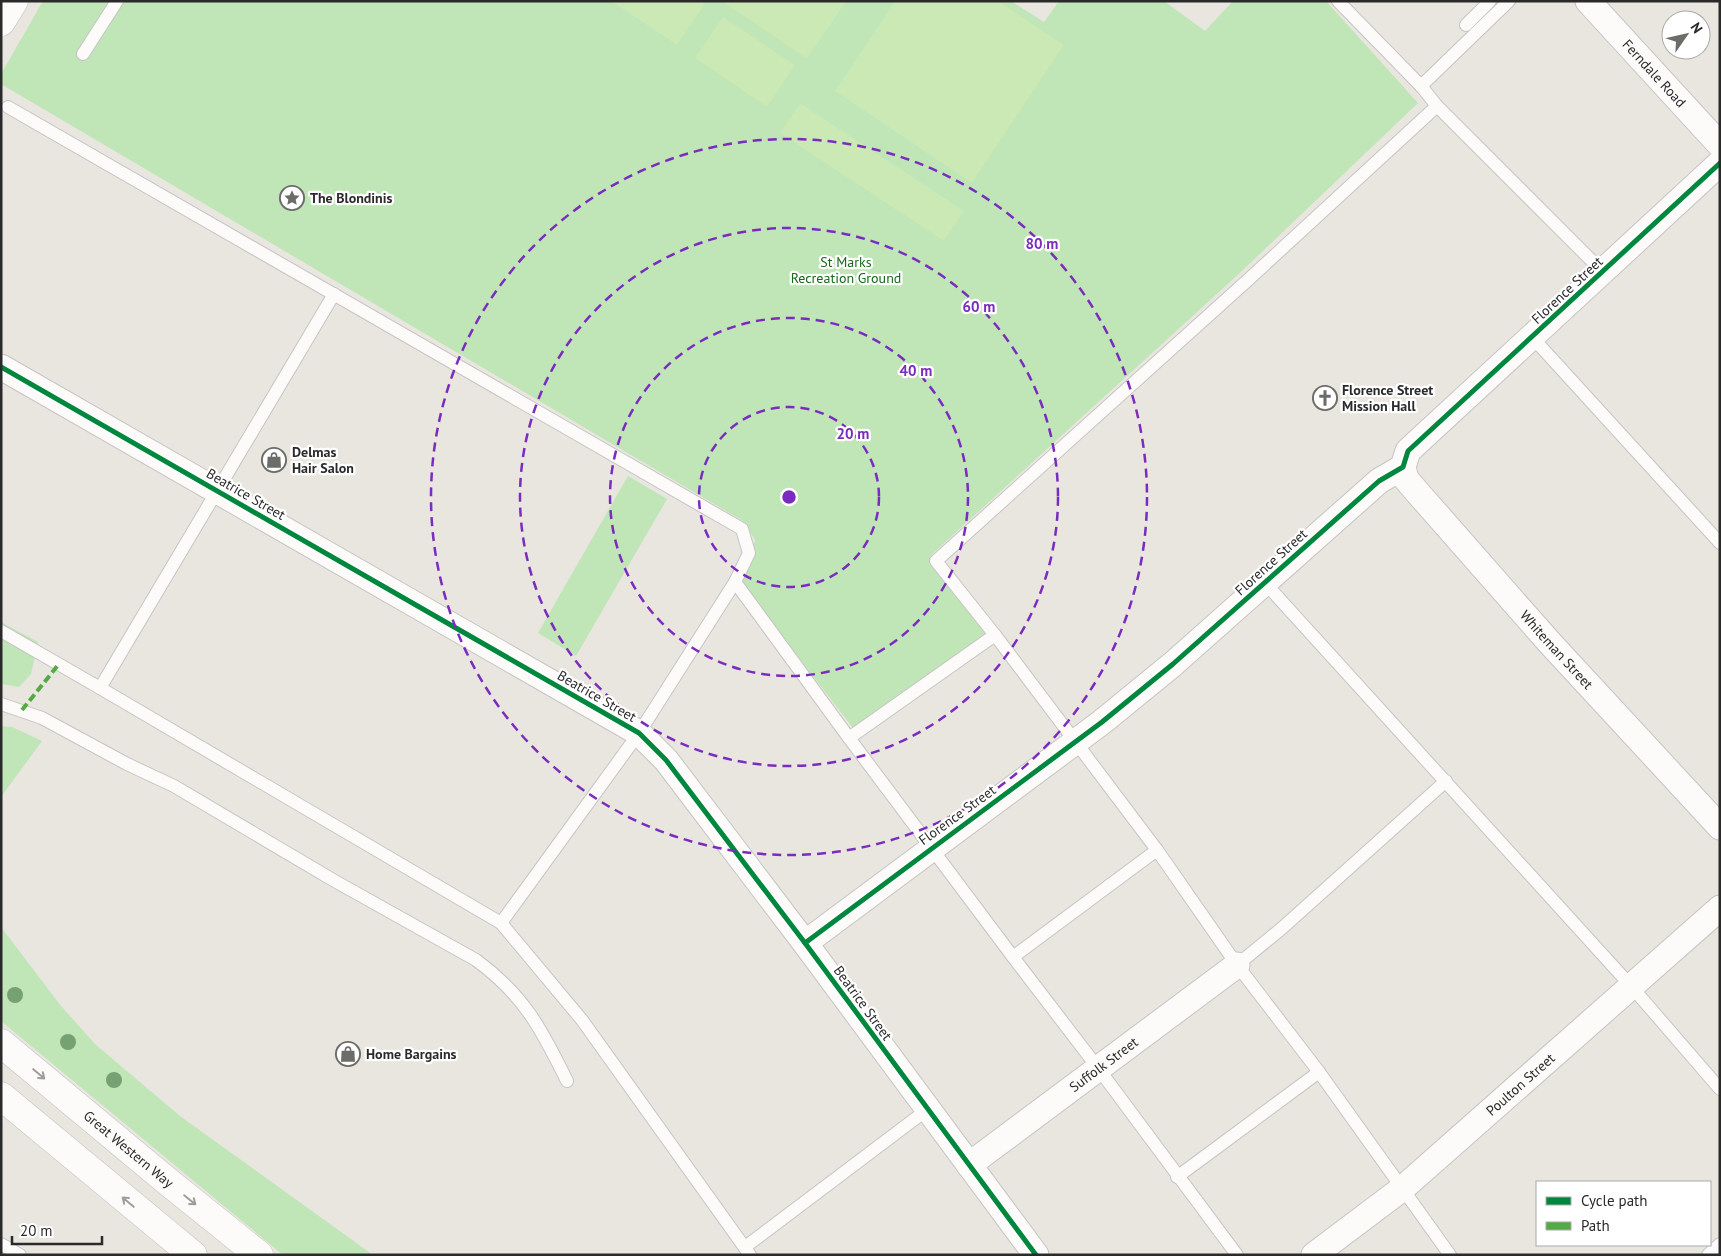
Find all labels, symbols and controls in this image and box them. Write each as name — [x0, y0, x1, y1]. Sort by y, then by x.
north arrow — [1661, 10, 1711, 60]
text: N — [1687, 19, 1707, 37]
street label: Ferndale Road — [1619, 35, 1690, 111]
place icon: The Blondinis — [279, 185, 305, 211]
place label: The Blondinis — [310, 189, 392, 207]
text: 80 m — [1026, 234, 1058, 253]
street label: Florence Street — [1528, 252, 1607, 328]
park label: St Marks Recreation Ground — [791, 253, 901, 287]
text: 60 m — [963, 297, 995, 316]
text: 40 m — [900, 361, 932, 380]
place label: Florence Street Mission Hall — [1342, 381, 1433, 415]
church icon: Florence Street Mission Hall — [1312, 385, 1338, 411]
text: 20 m — [837, 424, 869, 443]
place label: Delmas Hair Salon — [292, 443, 354, 477]
shop icon: Delmas Hair Salon — [261, 447, 287, 473]
street label: Beatrice Street — [203, 464, 289, 524]
centre of rings — [780, 488, 798, 506]
street label: Florence Street — [1231, 525, 1311, 599]
street label: Whiteman Street — [1516, 607, 1597, 693]
street label: Beatrice Street — [554, 666, 640, 726]
street label: Florence Street — [915, 781, 999, 849]
street label: Beatrice Street — [830, 962, 896, 1044]
street label: Suffolk Street — [1066, 1033, 1142, 1096]
shop icon: Home Bargains — [335, 1041, 361, 1067]
place label: Home Bargains — [366, 1045, 457, 1063]
street label: Poulton Street — [1482, 1049, 1559, 1119]
one-way arrow — [32, 1068, 45, 1079]
street label: Great Western Way — [80, 1106, 178, 1192]
legend — [1536, 1181, 1711, 1246]
text: Cycle path — [1581, 1191, 1647, 1210]
one-way arrow — [184, 1195, 197, 1206]
one-way arrow — [122, 1197, 135, 1208]
scale bar — [12, 1214, 102, 1246]
text: Path — [1581, 1216, 1610, 1235]
text: 20 m — [20, 1221, 53, 1240]

